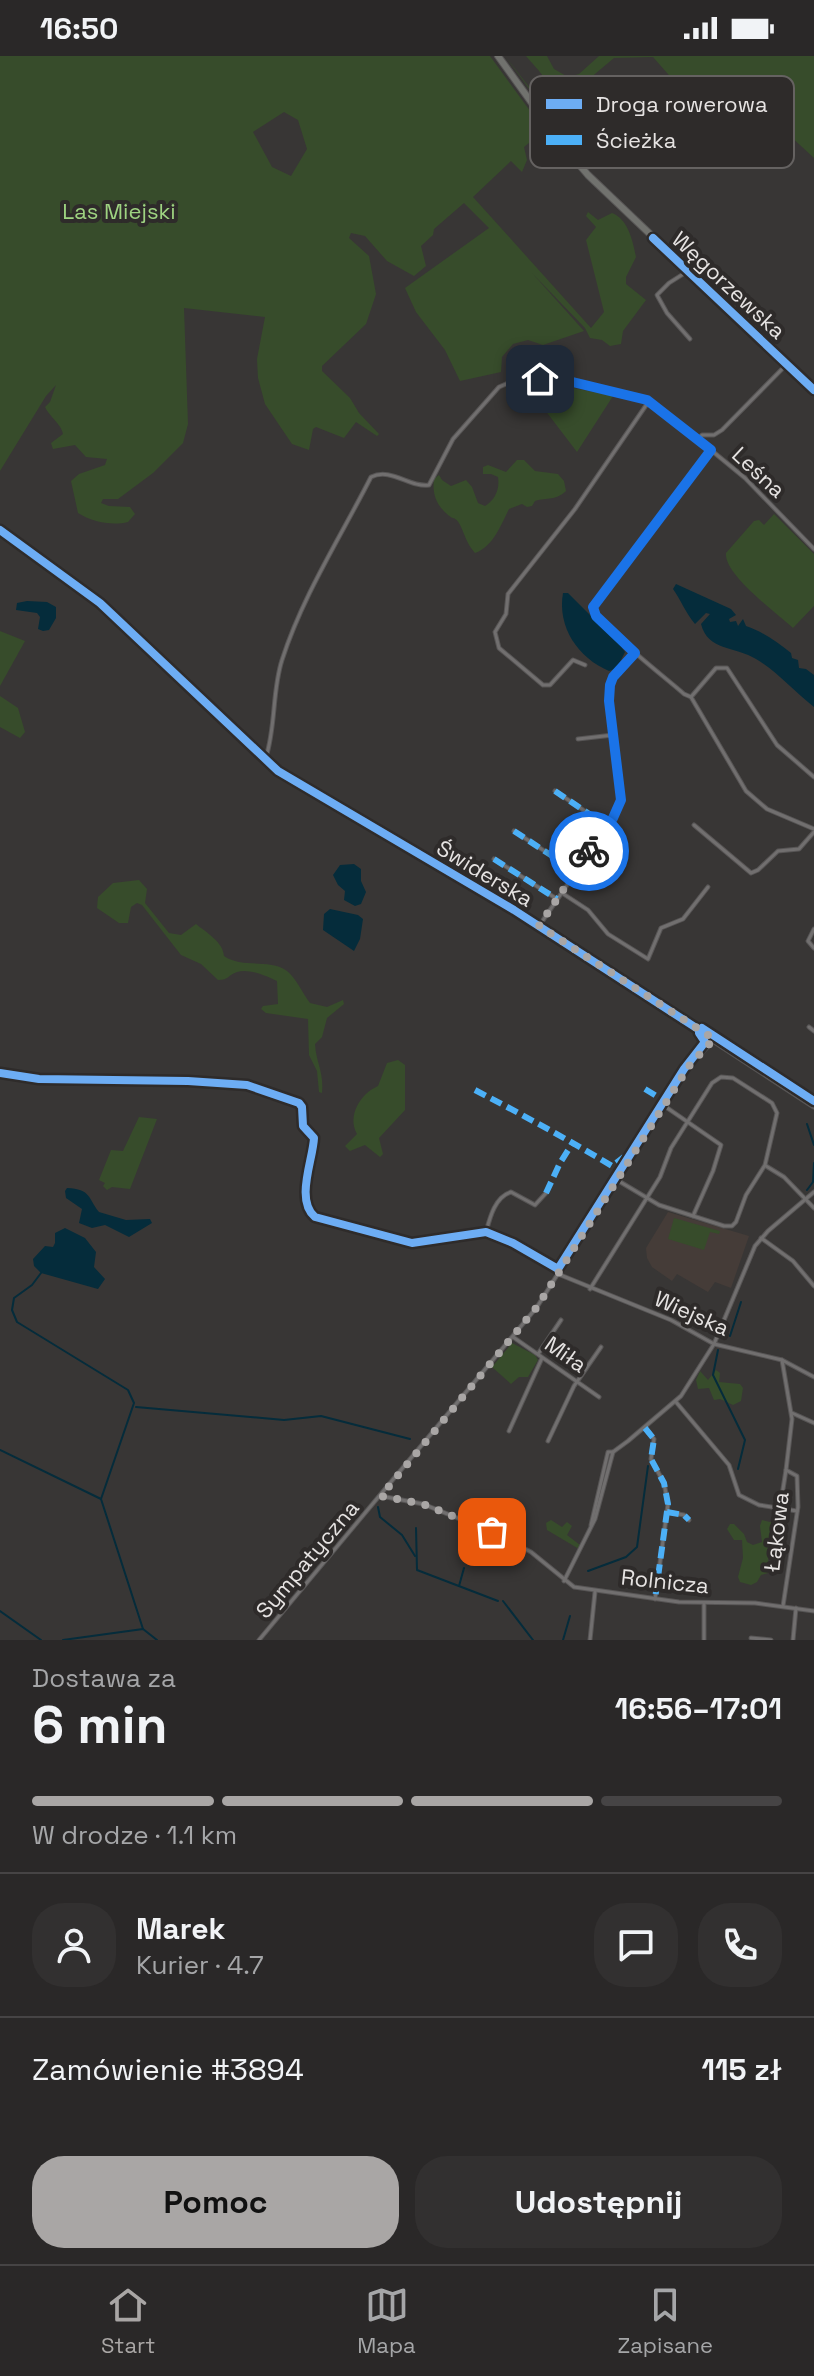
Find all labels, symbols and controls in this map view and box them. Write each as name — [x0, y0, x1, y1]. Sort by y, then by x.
text: 16:50 — [40, 9, 118, 48]
legend — [530, 76, 794, 168]
text: Droga rowerowa — [596, 90, 768, 118]
text: Ścieżka — [596, 126, 677, 154]
park label: Las Miejski — [62, 197, 176, 225]
street label: Węgorzewska — [666, 225, 792, 345]
pin — [506, 345, 574, 413]
icon: home — [518, 357, 562, 401]
street label: Leśna — [727, 440, 792, 504]
courier — [549, 811, 629, 891]
icon: bike — [567, 829, 611, 873]
street label: Świderska — [432, 833, 539, 913]
street label: Wiejska — [650, 1284, 734, 1342]
street label: Miła — [539, 1330, 593, 1379]
street label: Łąkowa — [757, 1490, 795, 1574]
street label: Sympatyczna — [249, 1494, 365, 1624]
pin — [458, 1498, 526, 1566]
icon: bag — [470, 1510, 514, 1554]
street label: Rolnicza — [619, 1562, 711, 1600]
text: Dostawa za — [32, 1661, 176, 1695]
text: 16:56–17:01 — [615, 1689, 782, 1728]
text: 6 min — [32, 1692, 168, 1758]
text: W drodze · 1.1 km — [32, 1818, 237, 1852]
button: person — [32, 1903, 116, 1987]
button: chat — [594, 1903, 678, 1987]
button: phone — [698, 1903, 782, 1987]
text: Marek — [136, 1909, 225, 1948]
text: Kurier · 4.7 — [136, 1948, 264, 1982]
text: Zamówienie #3894 — [32, 2050, 304, 2089]
text: 115 zł — [701, 2050, 782, 2089]
button: Pomoc — [32, 2156, 399, 2248]
button: Udostępnij — [415, 2156, 782, 2248]
tab: Start — [101, 2283, 155, 2359]
tab: Mapa — [357, 2283, 416, 2359]
tab: Zapisane — [618, 2283, 713, 2359]

